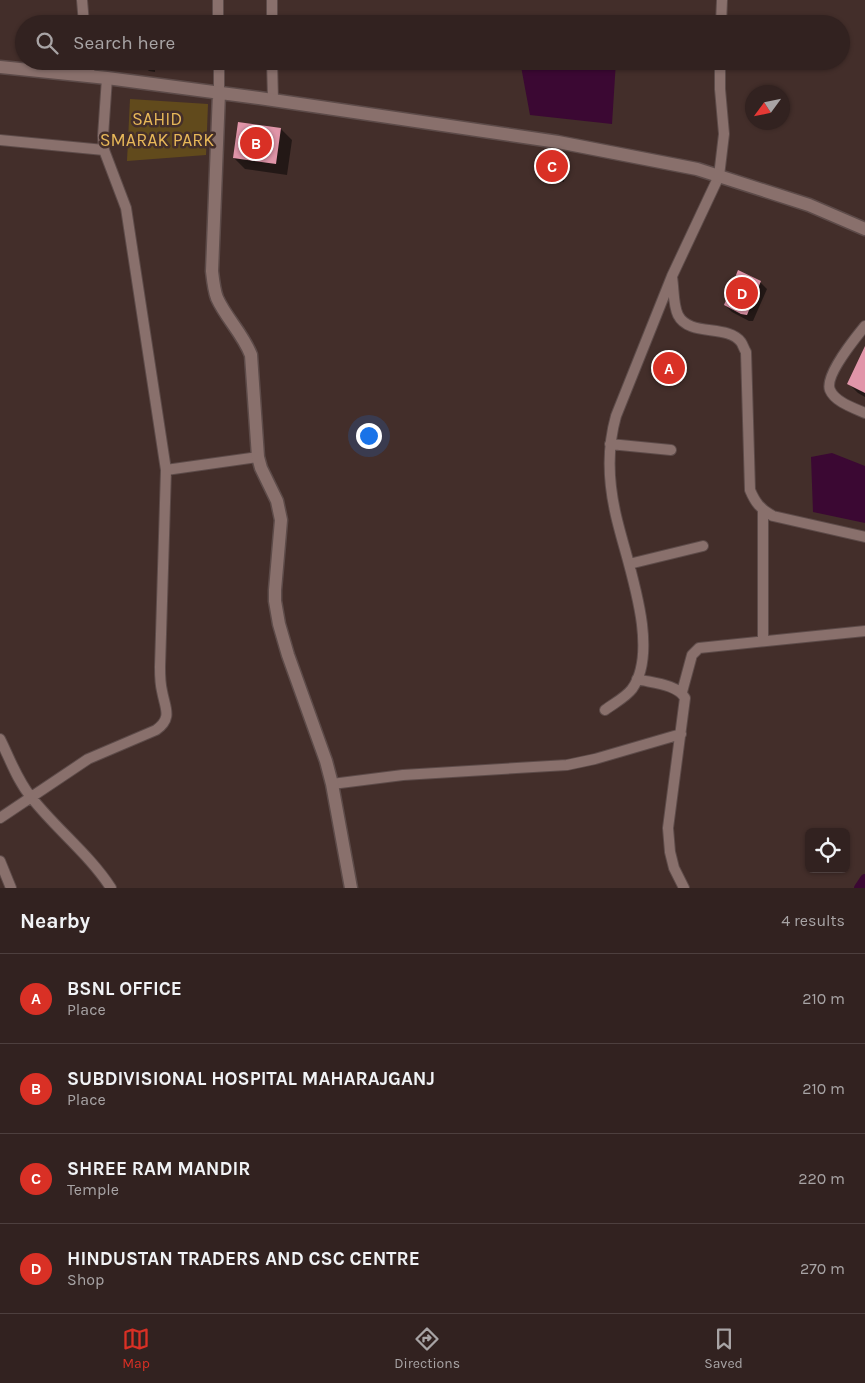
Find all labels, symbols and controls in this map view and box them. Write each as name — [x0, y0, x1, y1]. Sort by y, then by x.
search box — [15, 15, 850, 70]
icon: search — [33, 29, 61, 57]
text: Search here — [73, 32, 175, 54]
north arrow — [745, 85, 790, 130]
park label: SAHID SMARAK PARK — [100, 108, 214, 151]
pin: B — [240, 124, 272, 162]
pin: C — [536, 147, 568, 185]
pin: D — [726, 274, 758, 312]
pin: A — [653, 349, 685, 387]
your location — [356, 423, 382, 449]
map controls — [805, 828, 850, 873]
button: locate — [805, 828, 850, 873]
text: Nearby — [20, 909, 90, 933]
text: 4 results — [781, 911, 845, 930]
text: BSNL OFFICE — [67, 978, 182, 1000]
text: A — [31, 989, 41, 1008]
text: 210 m — [802, 989, 845, 1008]
text: Place — [67, 1000, 106, 1019]
text: SUBDIVISIONAL HOSPITAL MAHARAJGANJ — [67, 1068, 435, 1090]
text: B — [31, 1079, 41, 1098]
text: 210 m — [802, 1079, 845, 1098]
text: Place — [67, 1090, 106, 1109]
text: SHREE RAM MANDIR — [67, 1158, 251, 1180]
text: C — [31, 1169, 41, 1188]
text: 220 m — [798, 1169, 845, 1188]
text: Temple — [67, 1180, 119, 1199]
text: HINDUSTAN TRADERS AND CSC CENTRE — [67, 1248, 420, 1270]
text: D — [31, 1259, 41, 1278]
text: 270 m — [800, 1259, 845, 1278]
text: Shop — [67, 1270, 104, 1289]
tab: Map — [122, 1325, 150, 1372]
tab: Directions — [394, 1325, 460, 1372]
tab: Saved — [704, 1325, 743, 1372]

